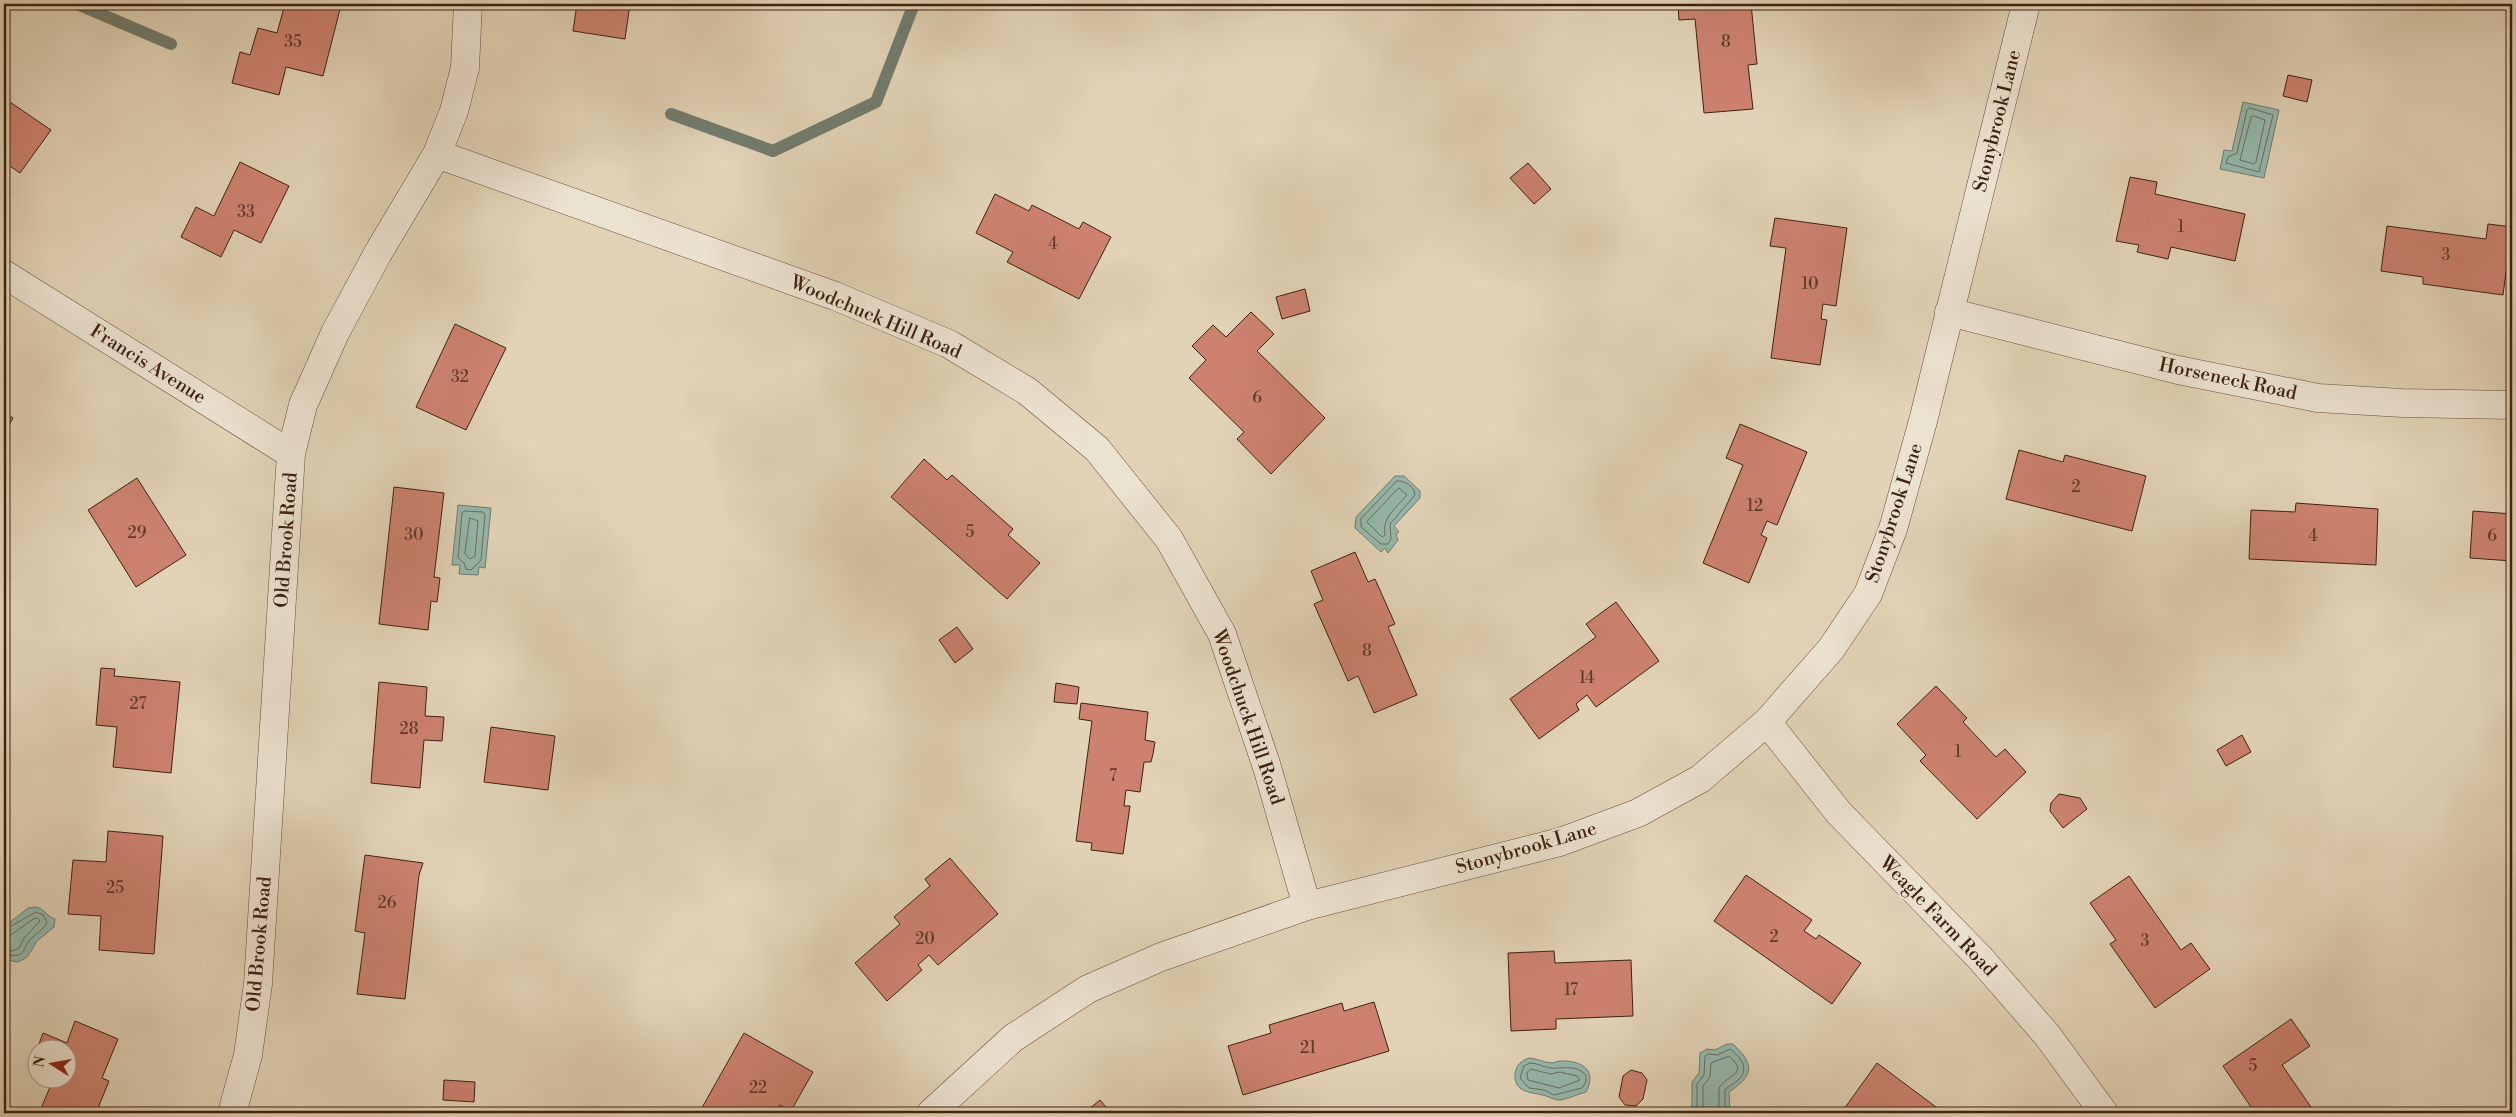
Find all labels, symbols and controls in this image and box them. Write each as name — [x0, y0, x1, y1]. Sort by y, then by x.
house number: 35 — [284, 32, 302, 52]
house number: 8 — [1721, 32, 1731, 52]
street label: Stonybrook Lane — [1968, 47, 2026, 195]
house number: 33 — [237, 202, 255, 222]
house number: 1 — [2178, 217, 2185, 237]
house number: 4 — [1048, 234, 1058, 254]
house number: 3 — [2442, 245, 2451, 265]
street label: Woodchuck Hill Road — [786, 270, 965, 364]
house number: 10 — [1802, 274, 1819, 294]
street label: Francis Avenue — [86, 319, 210, 409]
street label: Horseneck Road — [2157, 353, 2299, 405]
house number: 32 — [451, 367, 469, 387]
house number: 6 — [1252, 388, 1262, 408]
street label: Stonybrook Lane — [1860, 440, 1928, 586]
street label: Old Brook Road — [269, 471, 303, 609]
house number: 2 — [2071, 477, 2081, 497]
house number: 12 — [1747, 496, 1763, 516]
house number: 5 — [966, 522, 975, 542]
house number: 29 — [128, 523, 147, 543]
house number: 30 — [404, 525, 424, 545]
house number: 4 — [2308, 526, 2318, 546]
house number: 6 — [2487, 526, 2497, 546]
street label: Woodchuck Hill Road — [1206, 625, 1289, 808]
house number: 8 — [1362, 641, 1372, 661]
house number: 14 — [1579, 668, 1595, 688]
house number: 27 — [129, 694, 147, 714]
house number: 28 — [400, 719, 419, 739]
house number: 1 — [1955, 742, 1962, 762]
house number: 7 — [1109, 766, 1117, 786]
street label: Stonybrook Lane — [1453, 816, 1599, 880]
street label: Weagle Farm Road — [1874, 850, 2002, 981]
street label: Old Brook Road — [241, 875, 277, 1013]
house number: 25 — [106, 878, 124, 898]
house number: 26 — [378, 893, 397, 913]
house number: 2 — [1769, 927, 1779, 947]
house number: 20 — [915, 929, 935, 949]
house number: 3 — [2141, 931, 2150, 951]
house number: 17 — [1564, 980, 1578, 1000]
house number: 21 — [1300, 1038, 1316, 1058]
north arrow — [28, 1040, 78, 1090]
text: N — [30, 1055, 50, 1069]
house number: 5 — [2249, 1056, 2258, 1076]
house number: 22 — [749, 1078, 767, 1098]

